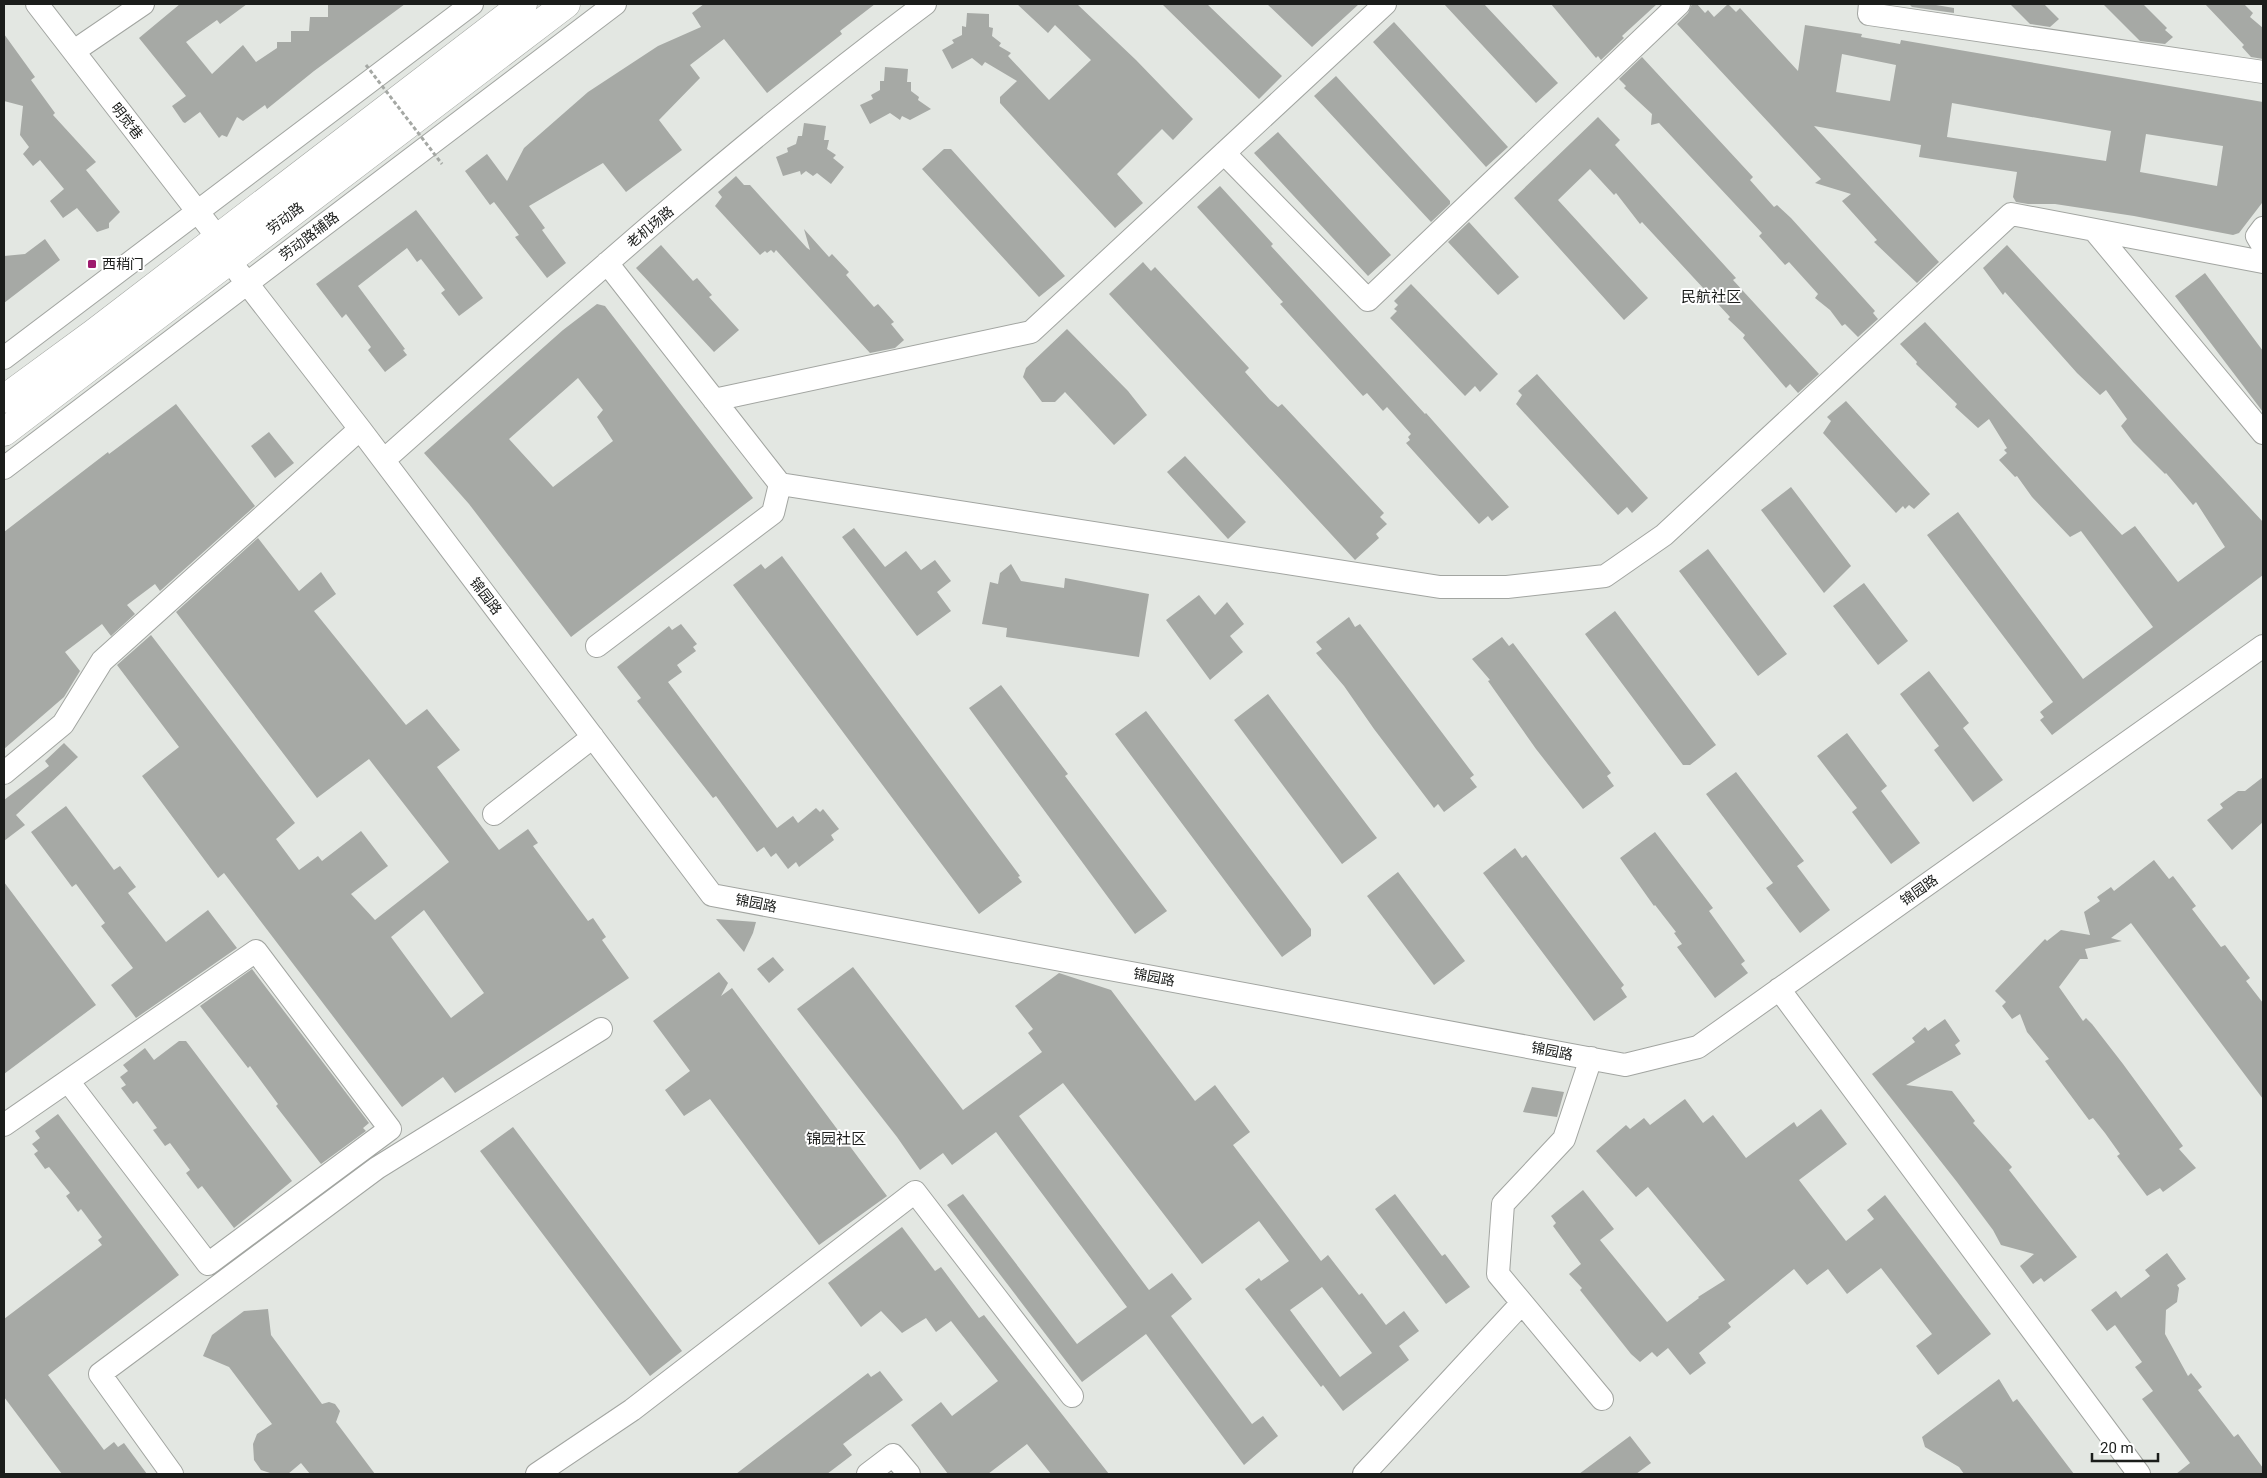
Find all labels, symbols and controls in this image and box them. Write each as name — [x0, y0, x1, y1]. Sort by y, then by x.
street label: 明觉巷 — [108, 100, 146, 142]
street label: 劳动路 — [263, 199, 307, 237]
street label: 老机场路 — [623, 203, 677, 251]
street label: 劳动路辅路 — [276, 209, 342, 263]
place label: 西稍门 — [102, 256, 144, 272]
marker: 西稍门 — [86, 258, 98, 270]
district label: 民航社区 — [1681, 288, 1741, 306]
street label: 锦园路 — [467, 574, 505, 618]
street label: 锦园路 — [1897, 871, 1941, 909]
street label: 锦园路 — [734, 891, 778, 915]
street label: 锦园路 — [1132, 965, 1176, 989]
street label: 锦园路 — [1530, 1039, 1574, 1063]
district label: 锦园社区 — [806, 1130, 866, 1148]
scale bar — [2092, 1430, 2158, 1462]
text: 20 m — [2100, 1439, 2134, 1457]

